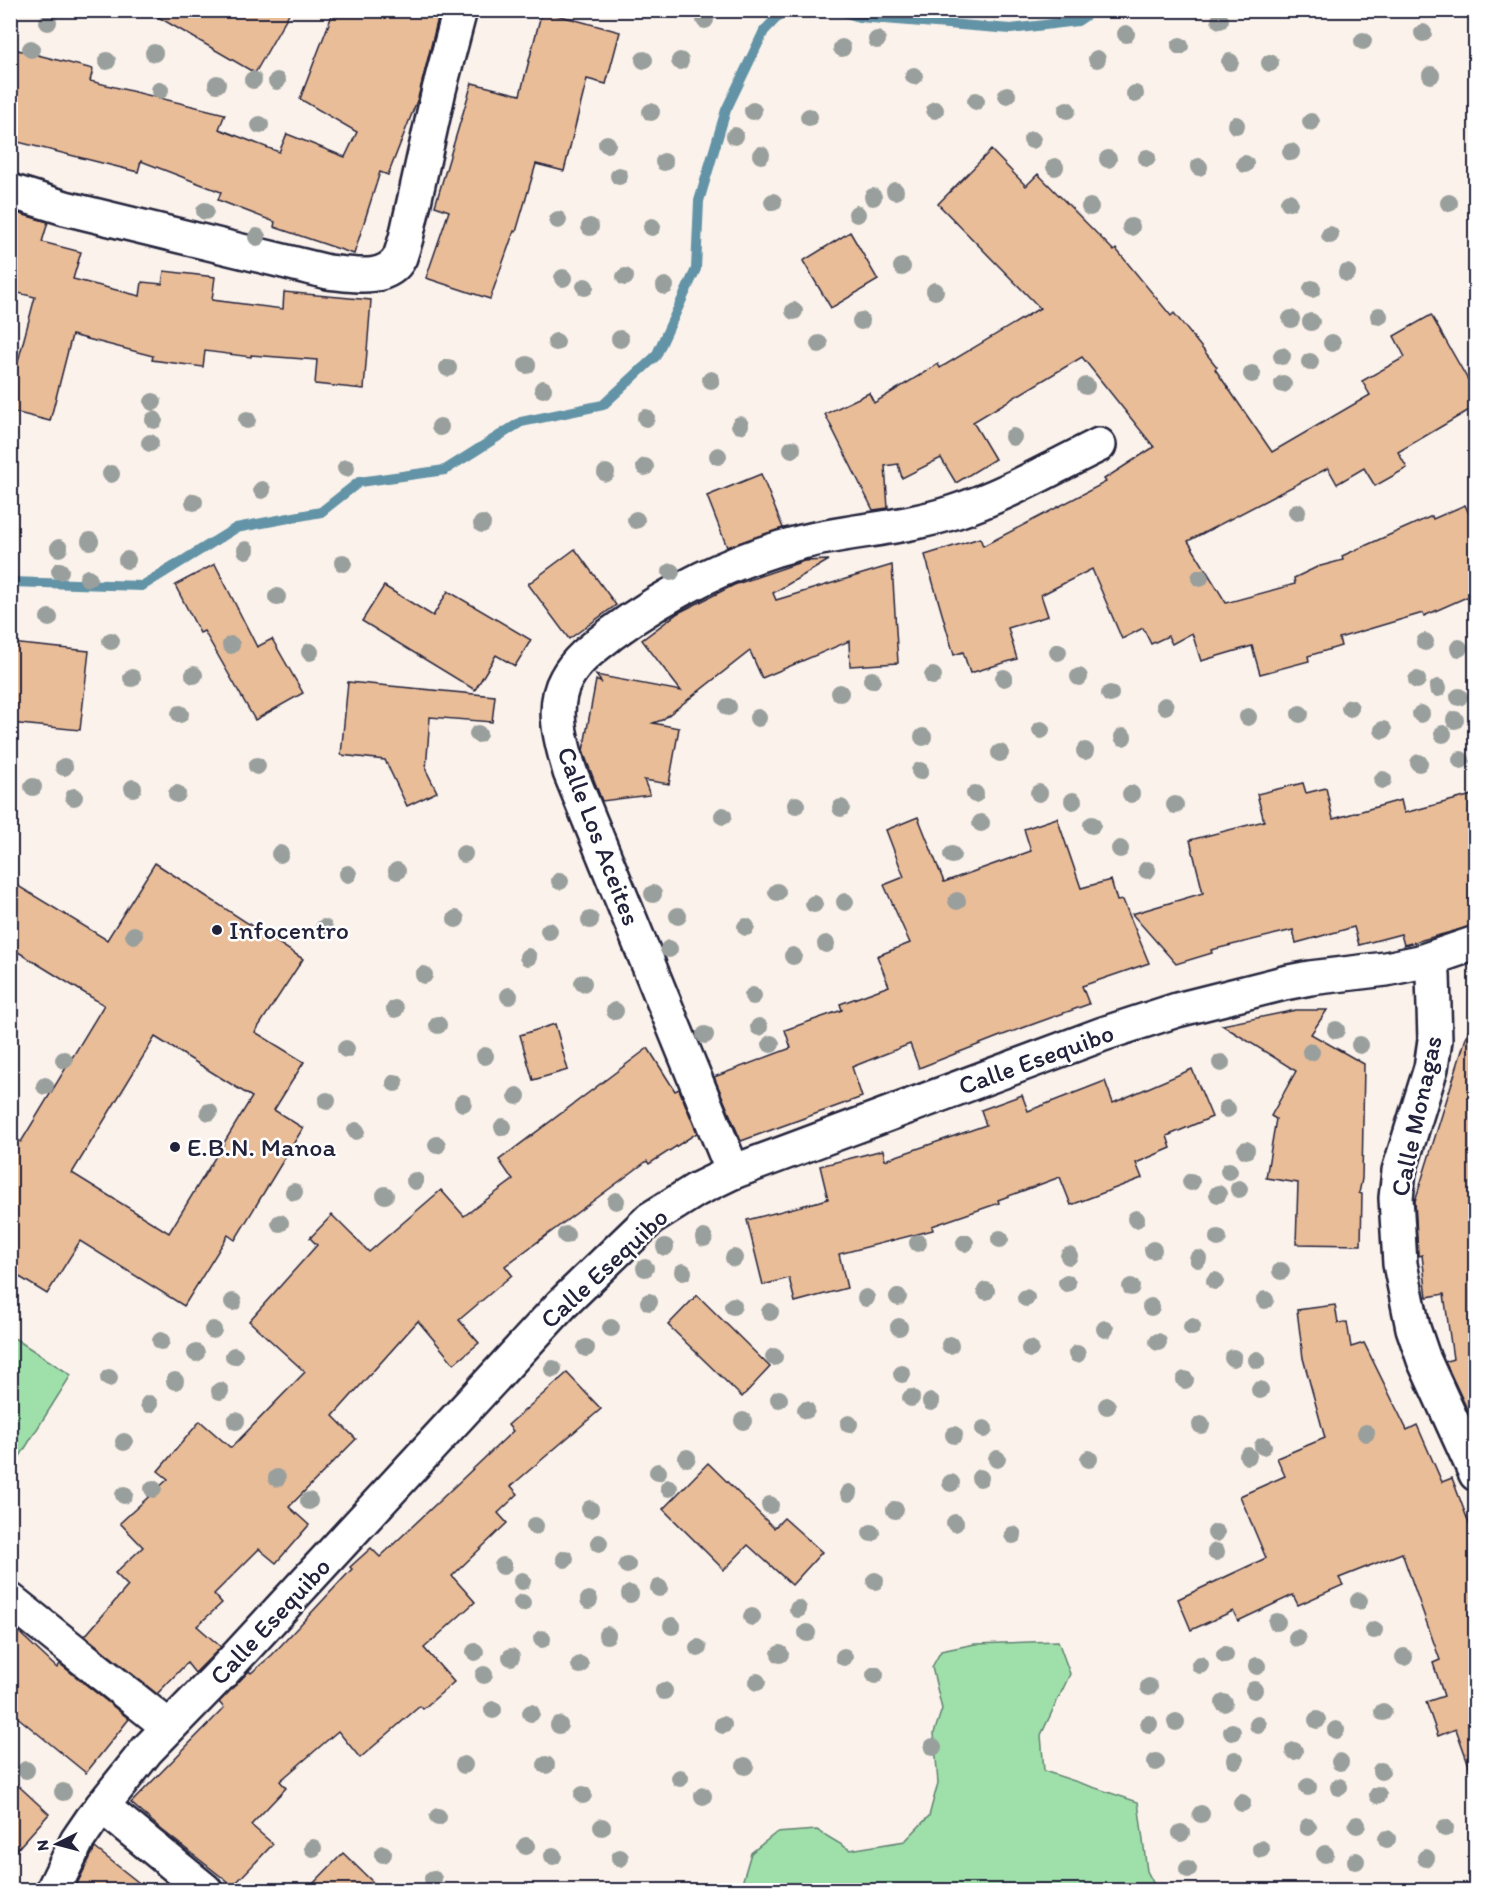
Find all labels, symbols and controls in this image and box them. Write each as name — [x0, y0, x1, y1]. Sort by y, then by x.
street label: Calle Los Aceites — [550, 742, 648, 930]
place label: Infocentro — [229, 914, 349, 946]
marker: Infocentro — [210, 923, 224, 937]
street label: Calle Esequibo — [954, 1016, 1118, 1102]
street label: Calle Monagas — [1383, 1033, 1449, 1199]
place label: E.B.N. Manoa — [187, 1131, 336, 1163]
marker: E.B.N. Manoa — [168, 1140, 182, 1154]
street label: Calle Esequibo — [534, 1201, 674, 1335]
street label: Calle Esequibo — [203, 1551, 337, 1691]
north arrow — [27, 1814, 87, 1874]
text: N — [33, 1839, 53, 1852]

